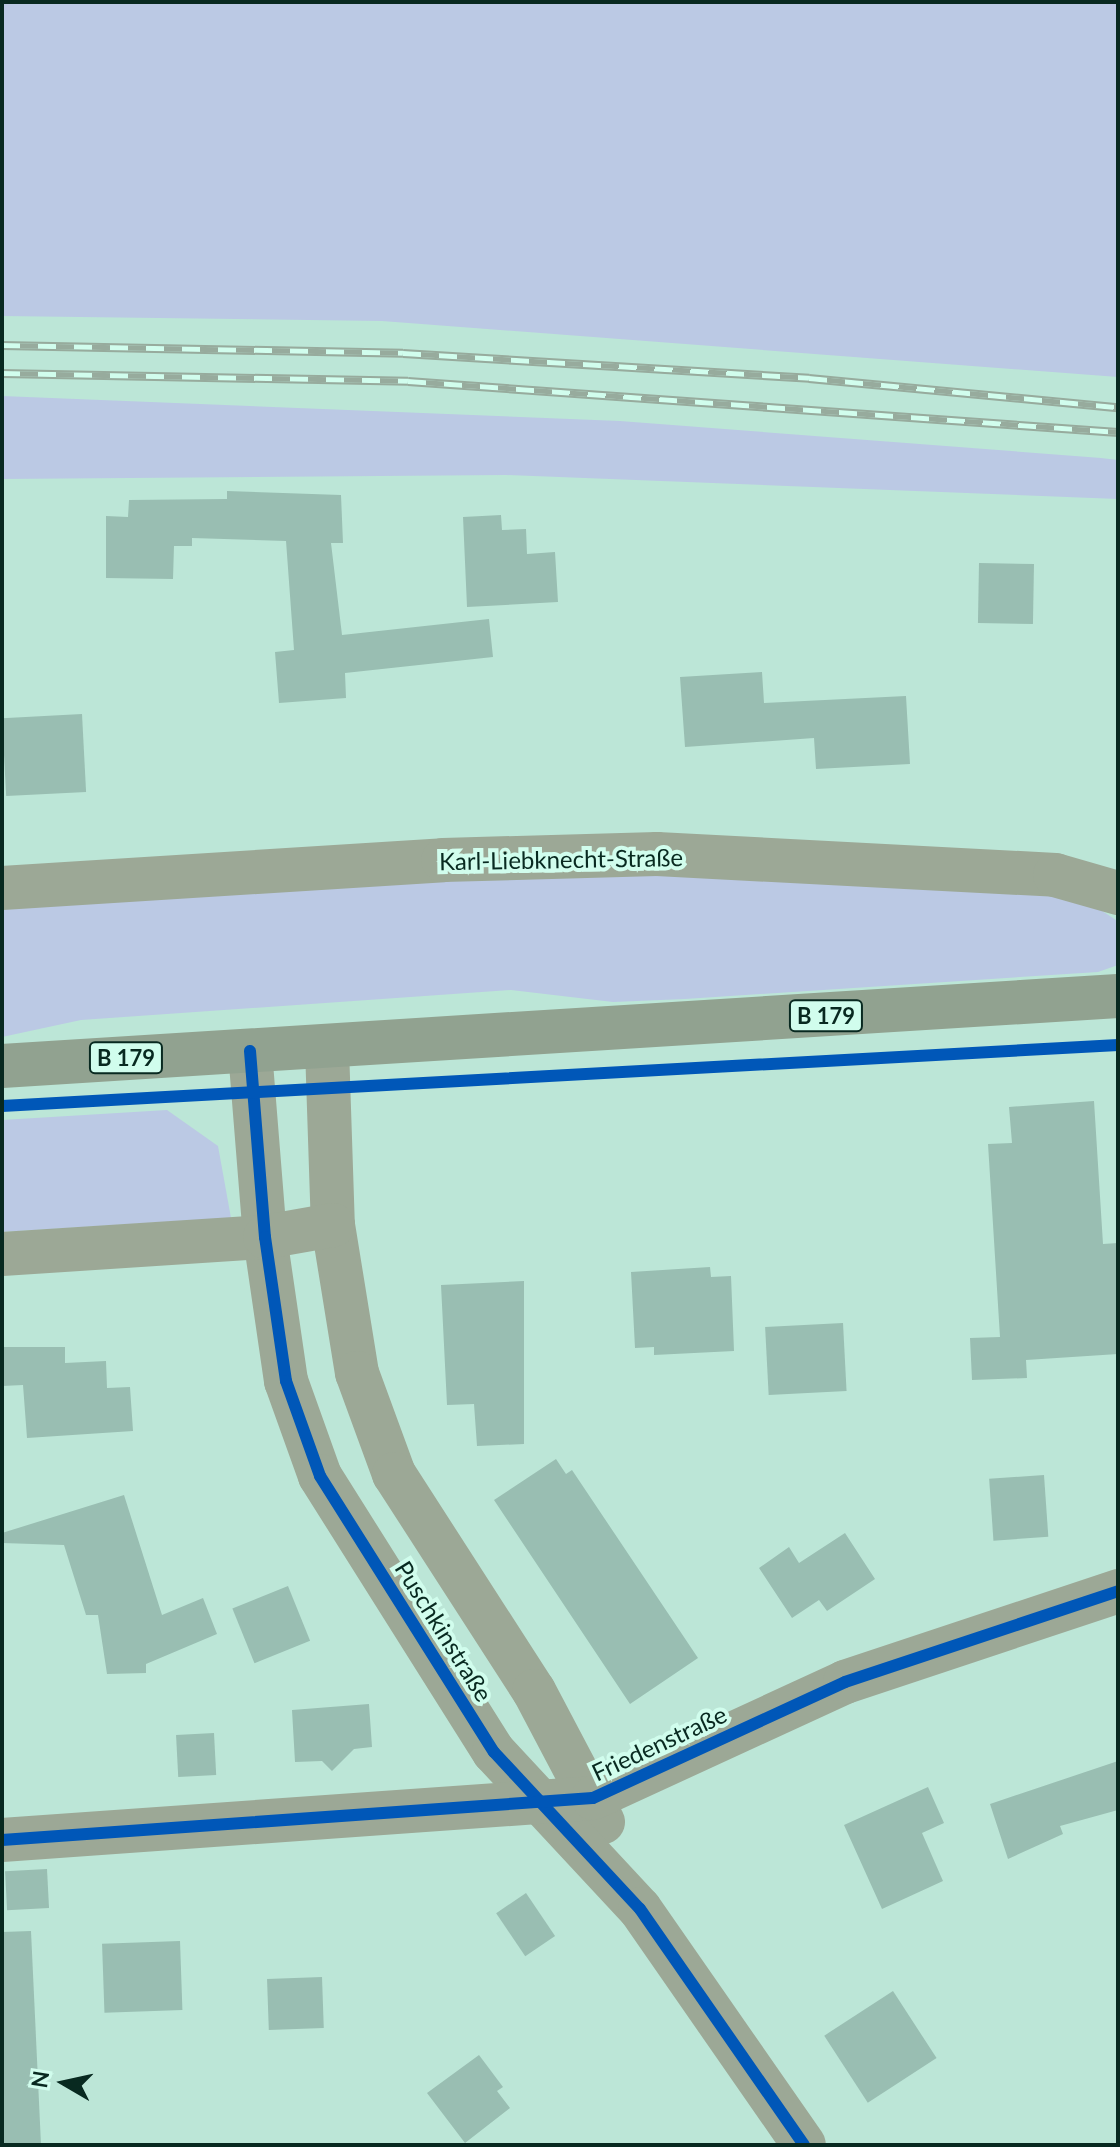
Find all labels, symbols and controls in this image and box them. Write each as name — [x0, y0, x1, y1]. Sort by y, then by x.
street label: Karl-Liebknecht-Straße — [439, 842, 683, 876]
road number: B 179 — [788, 998, 864, 1034]
road number: B 179 — [88, 1040, 164, 1076]
street label: Puschkinstraße — [389, 1555, 499, 1707]
street label: Friedenstraße — [587, 1699, 731, 1787]
north arrow — [24, 2043, 104, 2123]
text: N — [25, 2069, 54, 2090]

